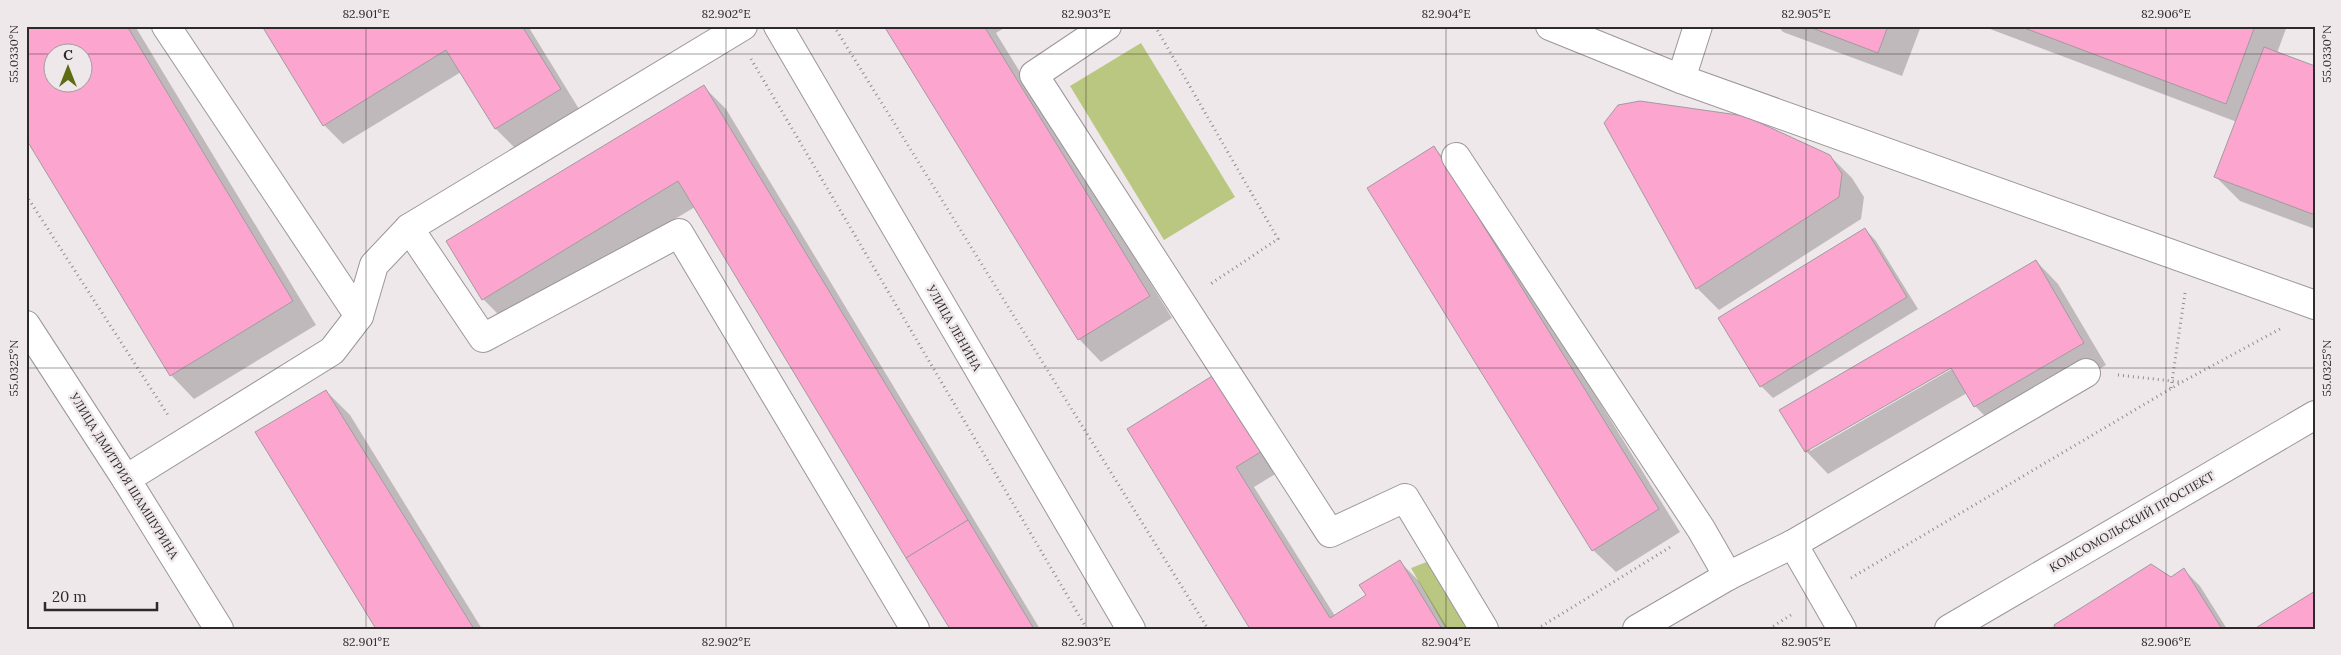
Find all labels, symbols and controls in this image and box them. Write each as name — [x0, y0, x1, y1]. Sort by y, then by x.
text: 82.901°E — [342, 6, 390, 21]
text: 82.902°E — [701, 6, 751, 21]
text: 82.903°E — [1061, 6, 1111, 21]
text: 82.904°E — [1421, 6, 1471, 21]
text: 82.905°E — [1781, 6, 1831, 21]
text: 82.906°E — [2141, 6, 2191, 21]
text: 55.0330°N — [6, 25, 21, 83]
text: 55.0330°N — [2319, 25, 2334, 83]
north arrow — [42, 42, 92, 92]
text: С — [63, 46, 73, 64]
street label: УЛИЦА ЛЕНИНА — [923, 281, 985, 374]
text: 55.0325°N — [6, 340, 21, 396]
text: 55.0325°N — [2319, 340, 2334, 396]
street label: УЛИЦА ДМИТРИЯ ШАМШУРИНА — [66, 389, 182, 562]
street label: КОМСОМОЛЬСКИЙ ПРОСПЕКТ — [2047, 468, 2217, 575]
scale bar — [45, 580, 158, 612]
text: 20 m — [52, 587, 87, 606]
text: 82.901°E — [342, 634, 390, 649]
text: 82.902°E — [701, 634, 751, 649]
text: 82.903°E — [1061, 634, 1111, 649]
text: 82.904°E — [1421, 634, 1471, 649]
text: 82.905°E — [1781, 634, 1831, 649]
text: 82.906°E — [2141, 634, 2191, 649]

